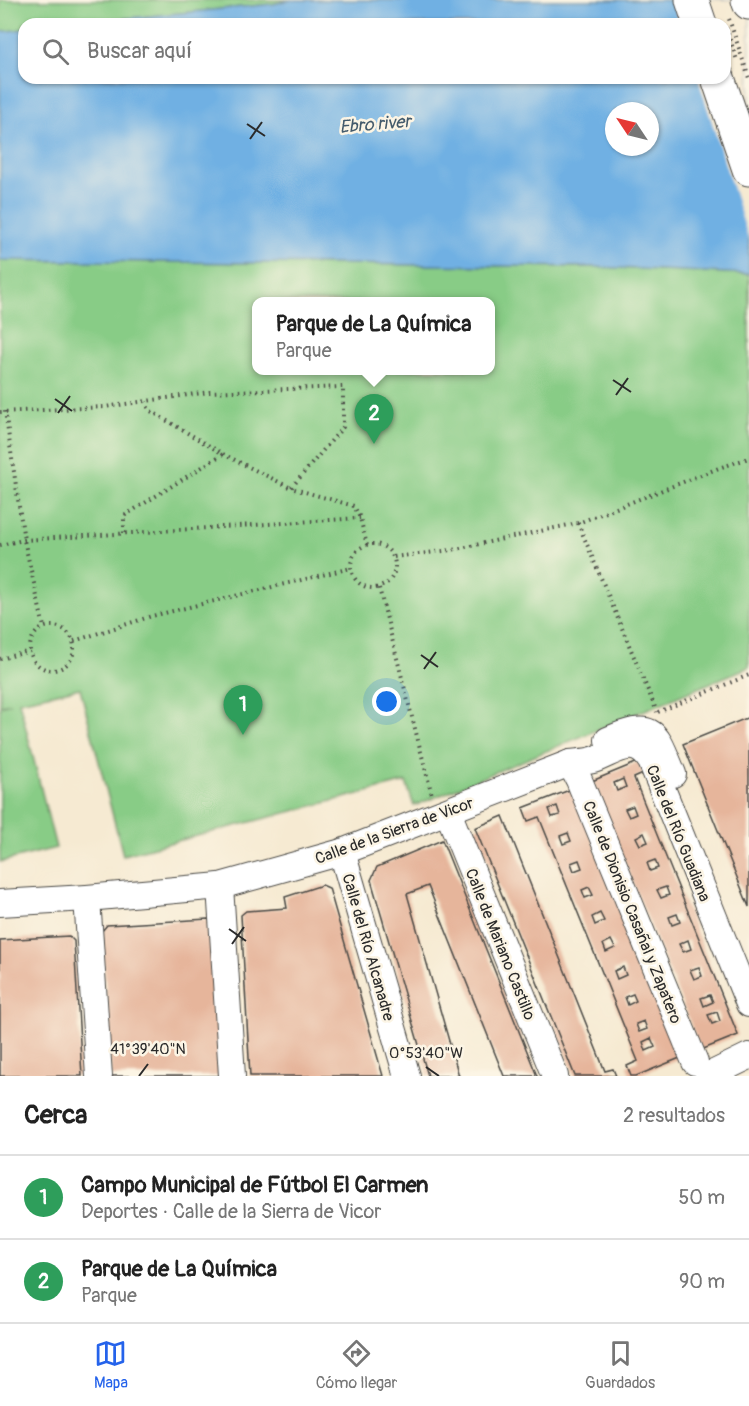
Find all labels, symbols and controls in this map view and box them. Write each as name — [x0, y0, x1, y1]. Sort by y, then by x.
search box — [18, 18, 731, 84]
icon: search — [39, 35, 72, 68]
text: Buscar aquí — [87, 37, 192, 65]
north arrow — [605, 102, 659, 156]
water label: Ebro river — [338, 110, 414, 139]
popup — [252, 297, 495, 375]
text: Parque de La Química — [276, 310, 471, 338]
text: Parque — [276, 338, 332, 363]
pin: 2 — [354, 394, 394, 444]
pin: 1 — [224, 686, 262, 735]
your location — [372, 687, 401, 716]
street label: Calle del Río Guadiana — [642, 762, 715, 905]
street label: Calle de la Sierra de Vicor — [312, 793, 476, 869]
street label: Calle de Dionisio Casañal y Zapatero — [578, 798, 686, 1027]
street label: Calle de Mariano Castillo — [461, 866, 540, 1023]
street label: Calle del Río Alcanadre — [337, 871, 399, 1023]
text: 41°39'40"N — [110, 1040, 186, 1059]
text: 0°53'40"W — [389, 1044, 463, 1063]
text: Cerca — [24, 1099, 87, 1131]
text: 2 resultados — [623, 1103, 725, 1128]
text: Campo Municipal de Fútbol El Carmen — [81, 1171, 429, 1199]
text: 1 — [40, 1185, 47, 1210]
text: 50 m — [678, 1185, 725, 1210]
text: Deportes · Calle de la Sierra de Vicor — [81, 1199, 381, 1224]
text: Parque de La Química — [81, 1255, 277, 1283]
text: 2 — [38, 1269, 49, 1294]
text: 90 m — [679, 1269, 725, 1294]
text: Parque — [81, 1283, 137, 1308]
tab: Mapa — [94, 1337, 128, 1393]
tab: Cómo llegar — [316, 1337, 397, 1393]
tab: Guardados — [585, 1337, 655, 1393]

